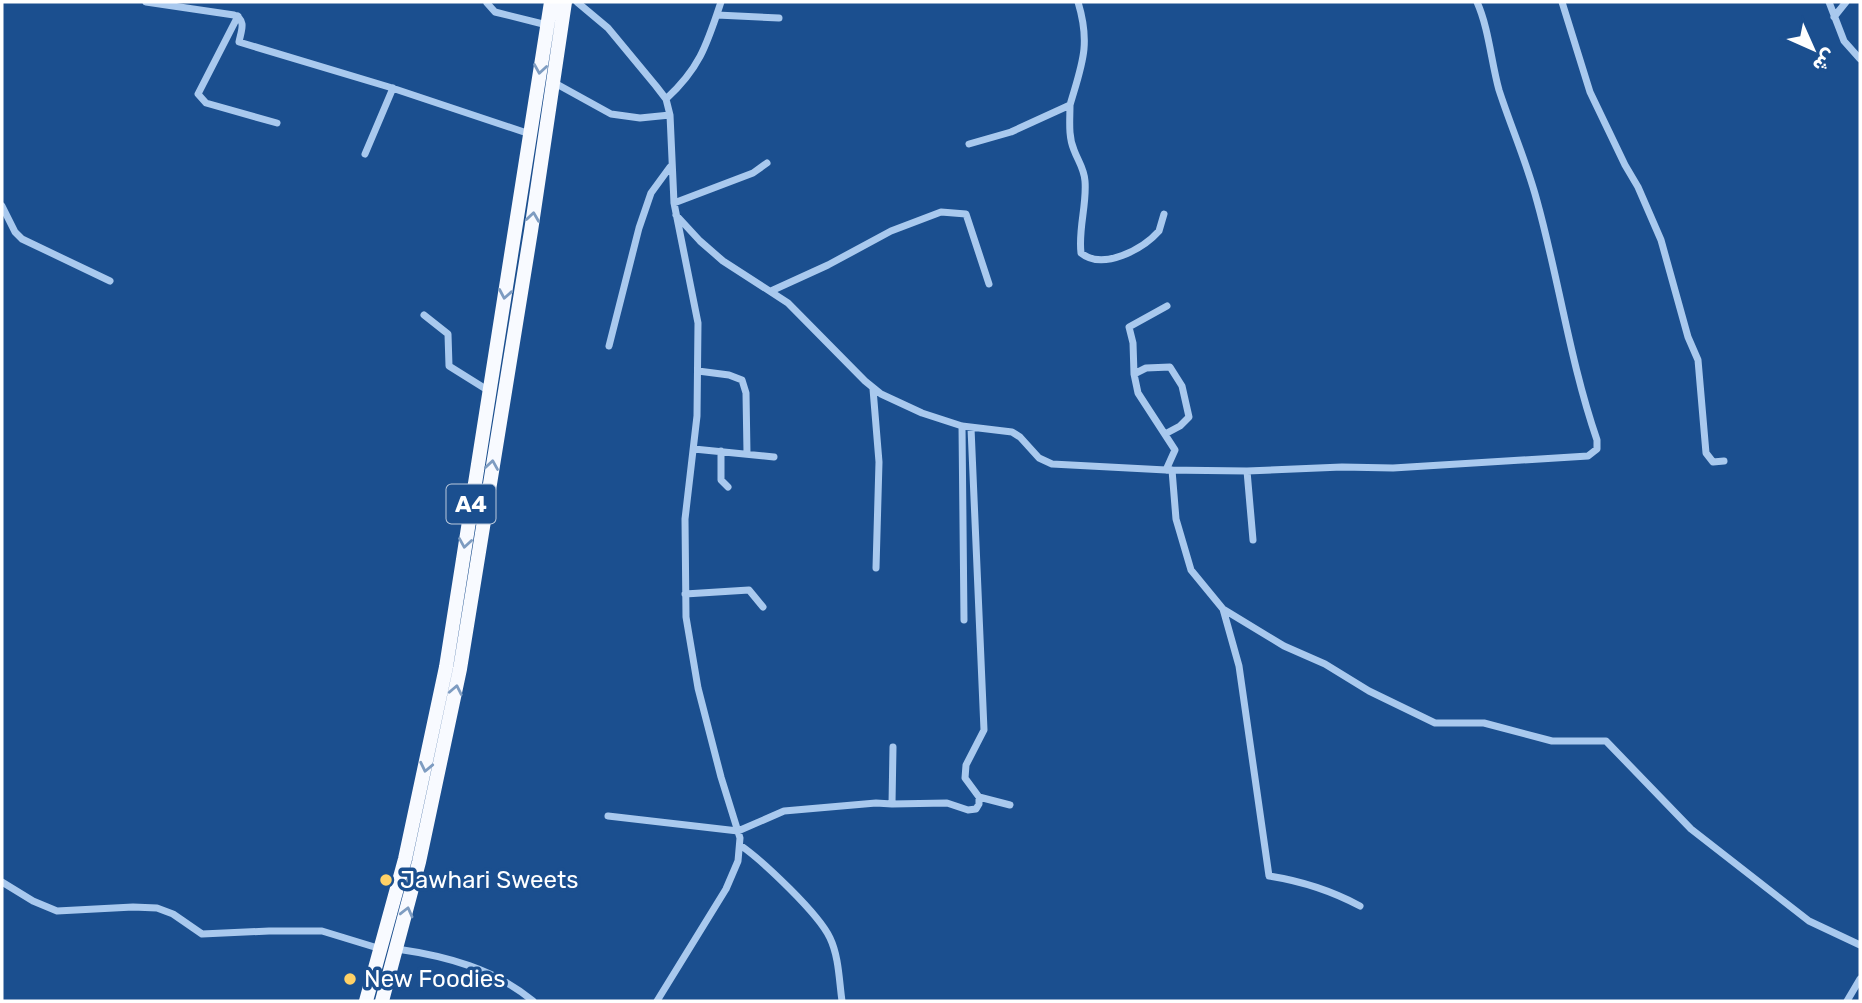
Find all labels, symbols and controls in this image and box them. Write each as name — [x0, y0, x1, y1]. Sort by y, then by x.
north arrow — [1778, 14, 1848, 84]
text: ش — [1808, 44, 1841, 77]
one-way arrow — [533, 63, 548, 75]
one-way arrow — [525, 211, 540, 222]
one-way arrow — [498, 288, 513, 300]
one-way arrow — [484, 459, 499, 471]
road number: A4 — [447, 484, 496, 524]
one-way arrow — [458, 537, 473, 549]
one-way arrow — [448, 684, 463, 696]
one-way arrow — [420, 761, 435, 773]
place label: Jawhari Sweets — [400, 866, 579, 894]
marker: Jawhari Sweets — [378, 872, 394, 888]
one-way arrow — [398, 906, 413, 918]
place label: New Foodies — [364, 965, 505, 993]
marker: New Foodies — [342, 971, 358, 987]

